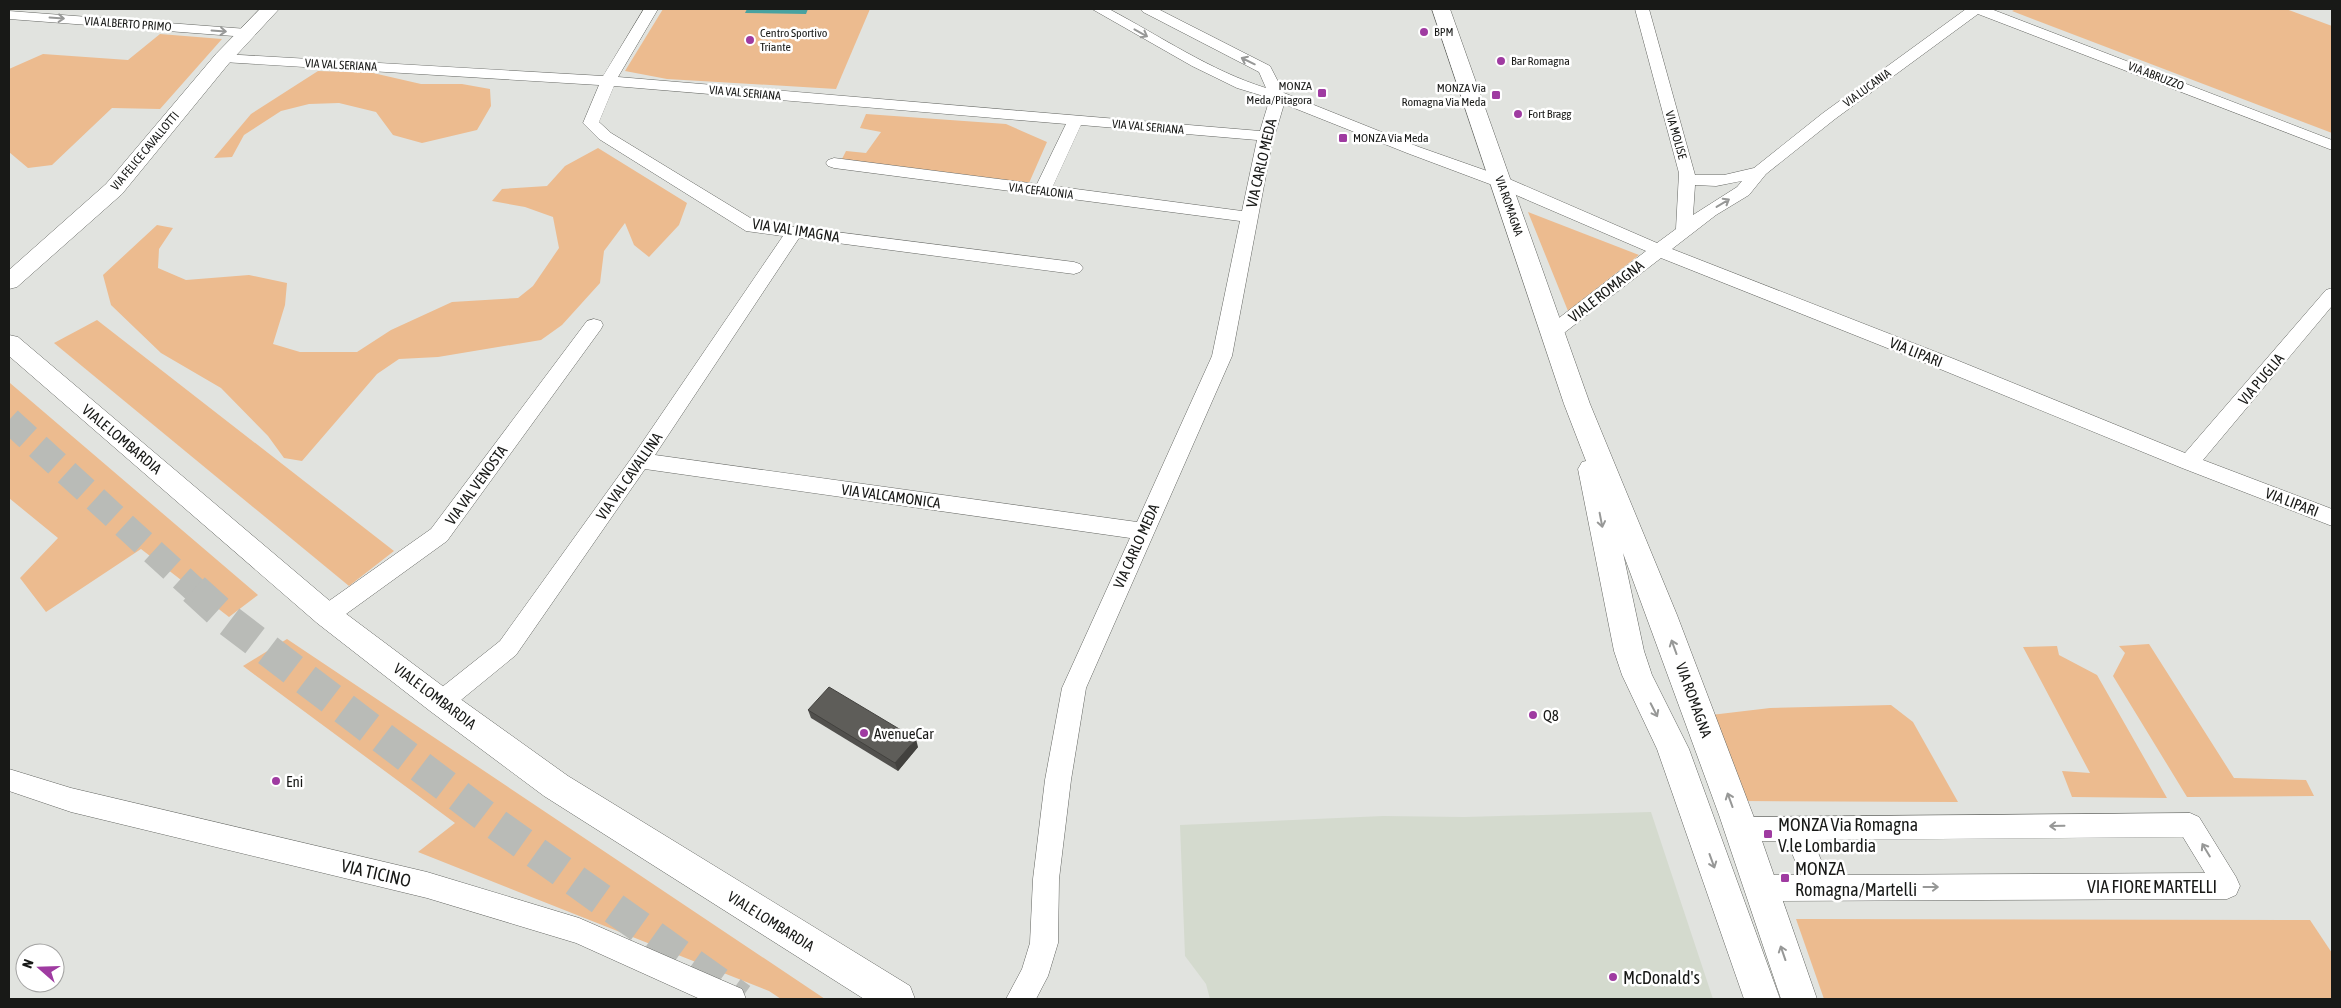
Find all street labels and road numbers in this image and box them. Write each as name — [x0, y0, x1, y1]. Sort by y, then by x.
street label: VIA ALBERTO PRIMO — [84, 14, 172, 34]
street label: VIA VAL SERIANA — [305, 56, 378, 74]
street label: VIA ABRUZZO — [2126, 59, 2186, 93]
street label: VIA LUCANIA — [1840, 66, 1894, 110]
street label: VIA VAL SERIANA — [708, 83, 782, 103]
street label: VIA FELICE CAVALLOTTI — [108, 109, 182, 193]
street label: VIA MOLISE — [1662, 109, 1690, 161]
street label: VIA CARLO MEDA — [1243, 116, 1280, 209]
street label: VIA VAL SERIANA — [1111, 117, 1185, 137]
street label: VIA ROMAGNA — [1492, 174, 1526, 238]
street label: VIA CEFALONIA — [1008, 180, 1074, 202]
street label: VIA VAL IMAGNA — [751, 215, 842, 245]
street label: VIALE ROMAGNA — [1565, 256, 1647, 326]
street label: VIA LIPARI — [1887, 334, 1945, 370]
street label: VIA PUGLIA — [2235, 349, 2288, 408]
street label: VIALE LOMBARDIA — [79, 401, 166, 478]
street label: VIA VAL CAVALLINA — [593, 429, 666, 523]
street label: VIA VAL VENOSTA — [442, 442, 511, 528]
street label: VIA VALCAMONICA — [840, 481, 942, 511]
street label: VIA LIPARI — [2263, 484, 2321, 520]
street label: VIA CARLO MEDA — [1110, 501, 1162, 591]
street label: VIALE LOMBARDIA — [390, 660, 480, 733]
street label: VIA ROMAGNA — [1673, 660, 1716, 740]
street label: VIA TICINO — [339, 855, 413, 891]
street label: VIA FIORE MARTELLI — [2087, 876, 2217, 897]
street label: VIALE LOMBARDIA — [725, 888, 818, 955]

